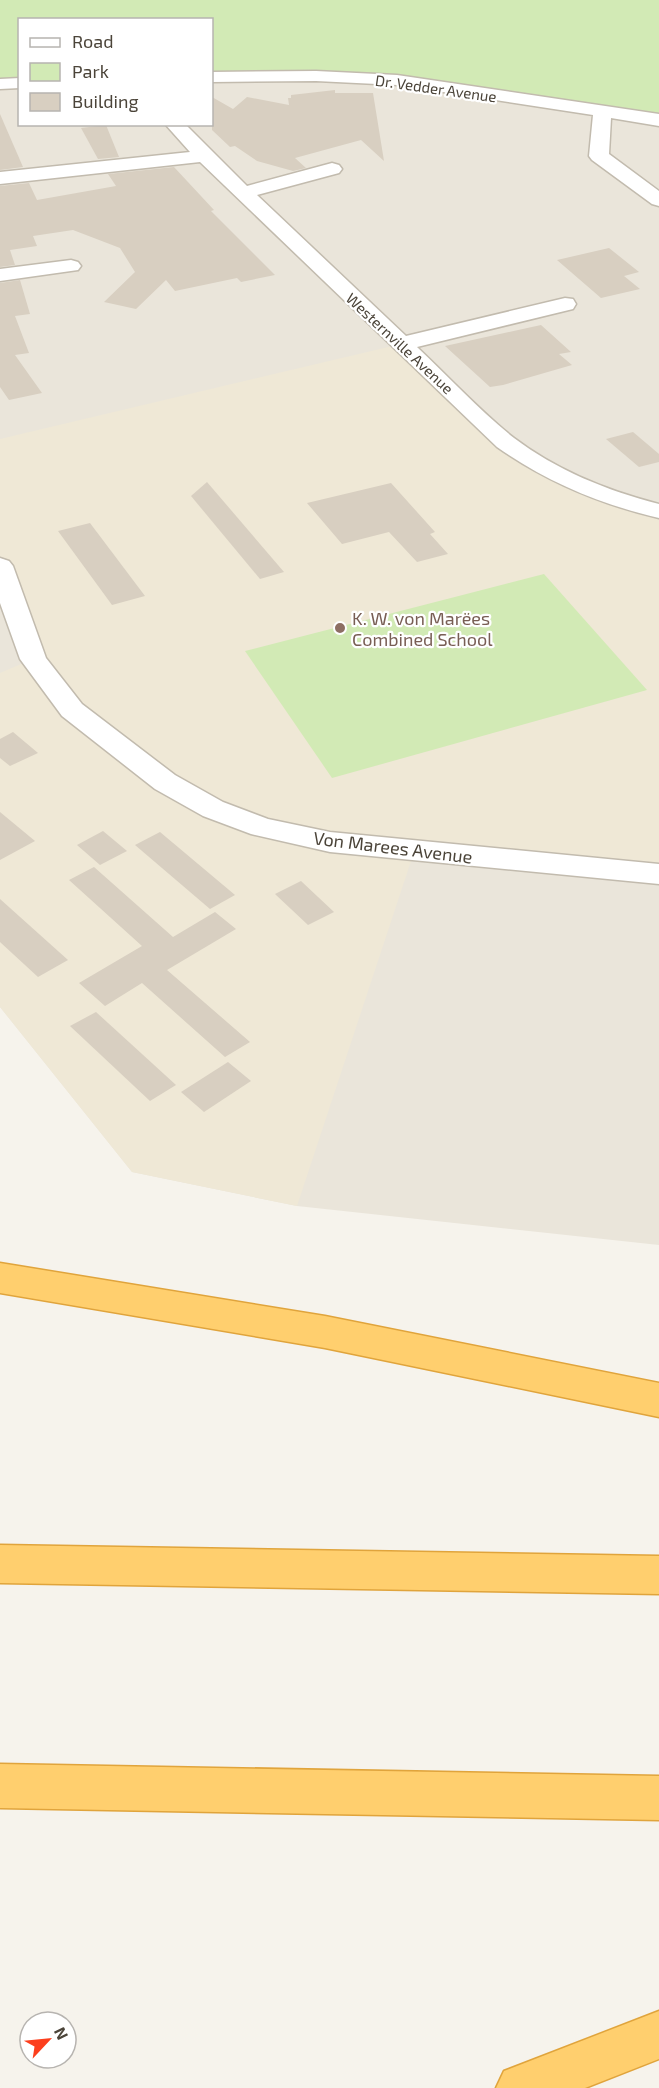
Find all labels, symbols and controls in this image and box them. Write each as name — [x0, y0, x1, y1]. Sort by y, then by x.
legend — [18, 18, 213, 126]
text: Road — [72, 30, 113, 52]
text: Park — [72, 60, 109, 82]
street label: Dr. Vedder Avenue — [374, 71, 498, 105]
text: Building — [72, 90, 139, 112]
street label: Westernville Avenue — [343, 289, 457, 397]
place label: K. W. von Marëes Combined School — [352, 607, 493, 650]
marker: K. W. von Marëes Combined School — [333, 621, 347, 635]
street label: Von Marees Avenue — [312, 826, 474, 868]
north arrow — [18, 2010, 78, 2070]
text: N — [51, 2024, 73, 2043]

